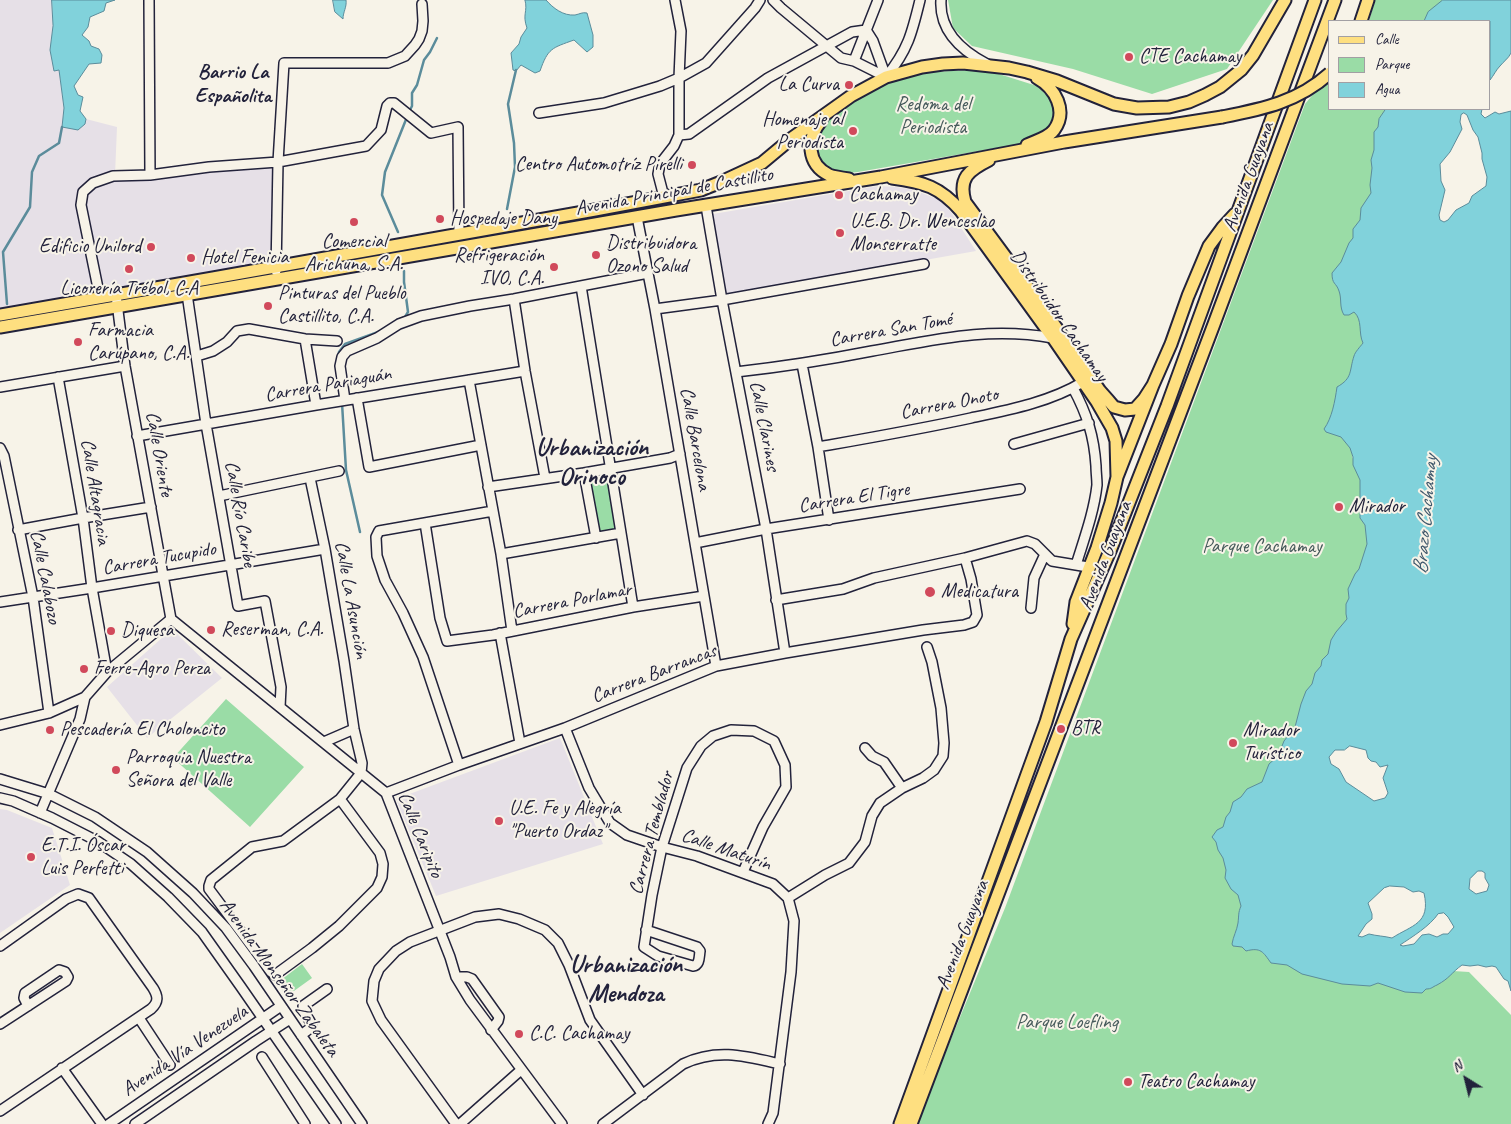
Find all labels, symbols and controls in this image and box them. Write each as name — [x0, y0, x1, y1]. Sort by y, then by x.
legend — [1328, 20, 1491, 110]
text: Calle — [1375, 30, 1399, 49]
place label: CTE Cachamay — [1139, 45, 1241, 69]
marker: CTE Cachamay — [1123, 51, 1135, 63]
text: Parque — [1375, 55, 1409, 74]
district label: Barrio La Españolita — [195, 59, 271, 109]
place label: La Curva — [778, 73, 839, 97]
marker: La Curva — [843, 79, 855, 91]
text: Agua — [1375, 80, 1399, 99]
park label: Redoma del Periodista — [896, 93, 970, 140]
place label: Homenaje al Periodista — [762, 108, 843, 155]
street label: Avenida Guayana — [1218, 119, 1280, 235]
marker: Homenaje al Periodista — [847, 125, 859, 137]
place label: Centro Automotríz Pirelli — [515, 153, 682, 177]
marker: Centro Automotríz Pirelli — [686, 159, 698, 171]
street label: Avenida Principal de Castillito — [573, 163, 775, 221]
place label: Cachamay — [849, 183, 918, 207]
marker: Cachamay — [833, 189, 845, 201]
place label: Hospedaje Dany — [450, 207, 557, 231]
place label: U.E.B. Dr. Wenceslao Monserratte — [850, 210, 994, 257]
marker: Hospedaje Dany — [434, 213, 446, 225]
marker: Comercial Arichuna, S.A. — [348, 216, 360, 228]
marker: U.E.B. Dr. Wenceslao Monserratte — [834, 227, 846, 239]
place label: Comercial Arichuna, S.A. — [305, 230, 403, 277]
place label: Distribuidora Ozono Salud — [606, 232, 696, 279]
place label: Edificio Unilord — [39, 235, 141, 259]
marker: Edificio Unilord — [145, 241, 157, 253]
place label: Refrigeración IVO, C.A. — [454, 244, 544, 291]
street label: Distribuidor Cachamay — [1005, 245, 1113, 387]
place label: Hotel Fenicia — [201, 246, 288, 270]
marker: Distribuidora Ozono Salud — [590, 249, 602, 261]
marker: Hotel Fenicia — [185, 252, 197, 264]
marker: Refrigeración IVO, C.A. — [548, 261, 560, 273]
marker: Licorería Trébol, C.A — [123, 263, 135, 275]
place label: Licorería Trébol, C.A — [60, 277, 198, 301]
place label: Pinturas del Pueblo Castillito, C.A. — [278, 282, 406, 329]
marker: Pinturas del Pueblo Castillito, C.A. — [262, 300, 274, 312]
street label: Carrera San Tomé — [828, 307, 954, 353]
place label: Farmacia Carúpano, C.A. — [88, 319, 189, 366]
marker: Farmacia Carúpano, C.A. — [72, 336, 84, 348]
street label: Carrera Pariaguán — [263, 362, 393, 408]
street label: Calle Clarines — [744, 379, 784, 473]
street label: Carrera Onoto — [898, 383, 1000, 425]
street label: Calle Barcelona — [674, 386, 716, 492]
street label: Calle Oriente — [140, 410, 178, 498]
district label: Urbanización Orinoco — [536, 433, 648, 492]
street label: Calle Altagracia — [75, 437, 115, 547]
water label: Brazo Cachamay — [1408, 455, 1444, 575]
street label: Calle Río Caribe — [219, 459, 261, 569]
street label: Carrera El Tigre — [797, 477, 911, 519]
place label: Mirador — [1349, 495, 1405, 519]
street label: Avenida Guayana — [1074, 498, 1138, 614]
marker: Mirador — [1333, 501, 1345, 513]
street label: Calle Calabozo — [24, 528, 66, 626]
park label: Parque Cachamay — [1202, 535, 1322, 559]
street label: Carrera Tucupido — [100, 537, 218, 581]
street label: Calle La Asunción — [329, 539, 373, 661]
street label: Carrera Porlamar — [511, 578, 633, 624]
place label: Medicatura — [941, 580, 1018, 604]
marker: Medicatura — [923, 585, 937, 599]
place label: Reserman, C.A. — [221, 618, 323, 642]
place label: Diquesa — [121, 619, 174, 643]
marker: Reserman, C.A. — [205, 624, 217, 636]
marker: Diquesa — [105, 625, 117, 637]
street label: Carrera Barrancas — [588, 639, 720, 709]
place label: Ferre-Agro Perza — [94, 657, 210, 681]
marker: Ferre-Agro Perza — [78, 663, 90, 675]
place label: BTR — [1071, 717, 1100, 741]
place label: Pescadería El Choloncito — [60, 718, 225, 742]
place label: Mirador Turístico — [1243, 719, 1300, 766]
marker: BTR — [1055, 723, 1067, 735]
marker: Pescadería El Choloncito — [44, 724, 56, 736]
marker: Mirador Turístico — [1227, 737, 1239, 749]
place label: Parroquia Nuestra Señora del Valle — [126, 746, 251, 793]
marker: Parroquia Nuestra Señora del Valle — [110, 764, 122, 776]
street label: Carrera Temblador — [624, 769, 680, 897]
street label: Calle Caripito — [392, 789, 448, 881]
place label: U.E. Fe y Alegría "Puerto Ordaz" — [509, 797, 620, 844]
marker: U.E. Fe y Alegría "Puerto Ordaz" — [493, 815, 505, 827]
street label: Calle Maturín — [678, 823, 774, 877]
place label: E.T.I. Óscar Luis Perfetti — [41, 834, 125, 881]
marker: E.T.I. Óscar Luis Perfetti — [25, 851, 37, 863]
street label: Avenida Guayana — [931, 877, 995, 993]
street label: Avenida Monseñor Zabaleta — [214, 894, 344, 1062]
district label: Urbanización Mendoza — [570, 950, 682, 1009]
street label: Avenida Vía Venezuela — [118, 1000, 252, 1102]
park label: Parque Loefling — [1016, 1011, 1118, 1035]
place label: C.C. Cachamay — [529, 1022, 629, 1046]
marker: C.C. Cachamay — [513, 1028, 525, 1040]
north arrow — [1441, 1054, 1491, 1104]
text: N — [1448, 1057, 1465, 1076]
place label: Teatro Cachamay — [1138, 1070, 1254, 1094]
marker: Teatro Cachamay — [1122, 1076, 1134, 1088]

